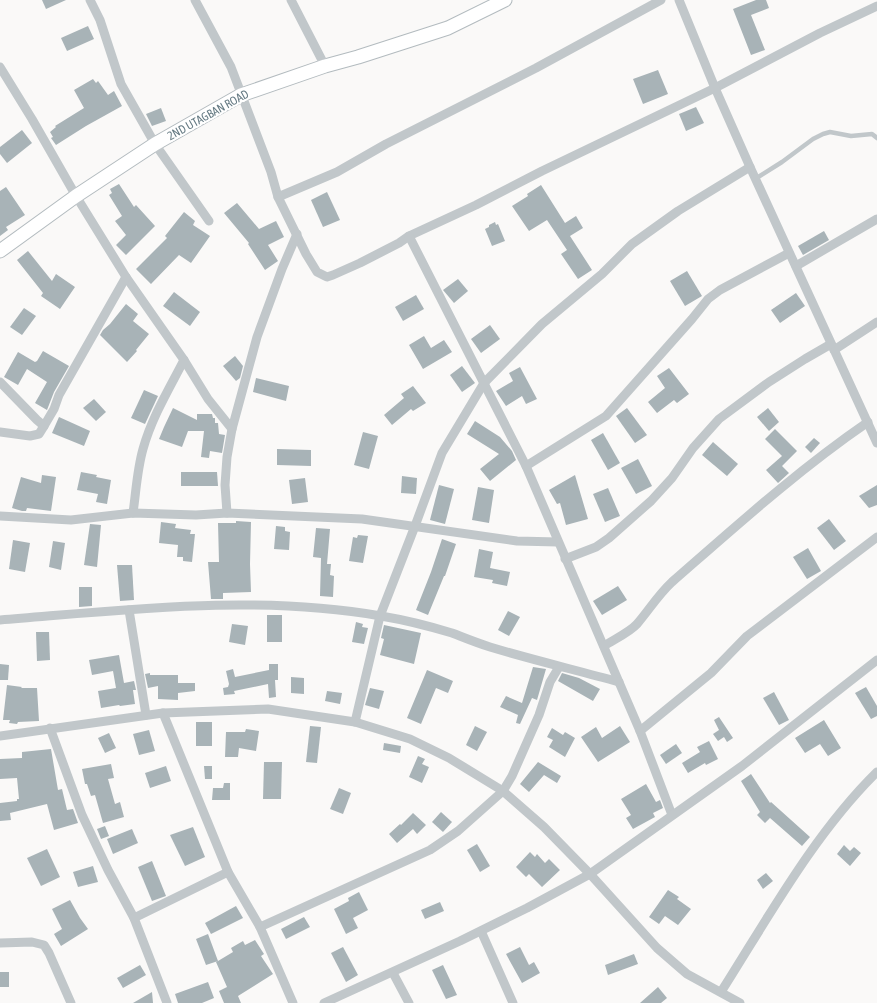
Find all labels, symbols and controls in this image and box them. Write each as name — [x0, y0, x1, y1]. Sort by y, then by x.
street label: 2ND UTAGBAN ROAD — [165, 87, 251, 143]

